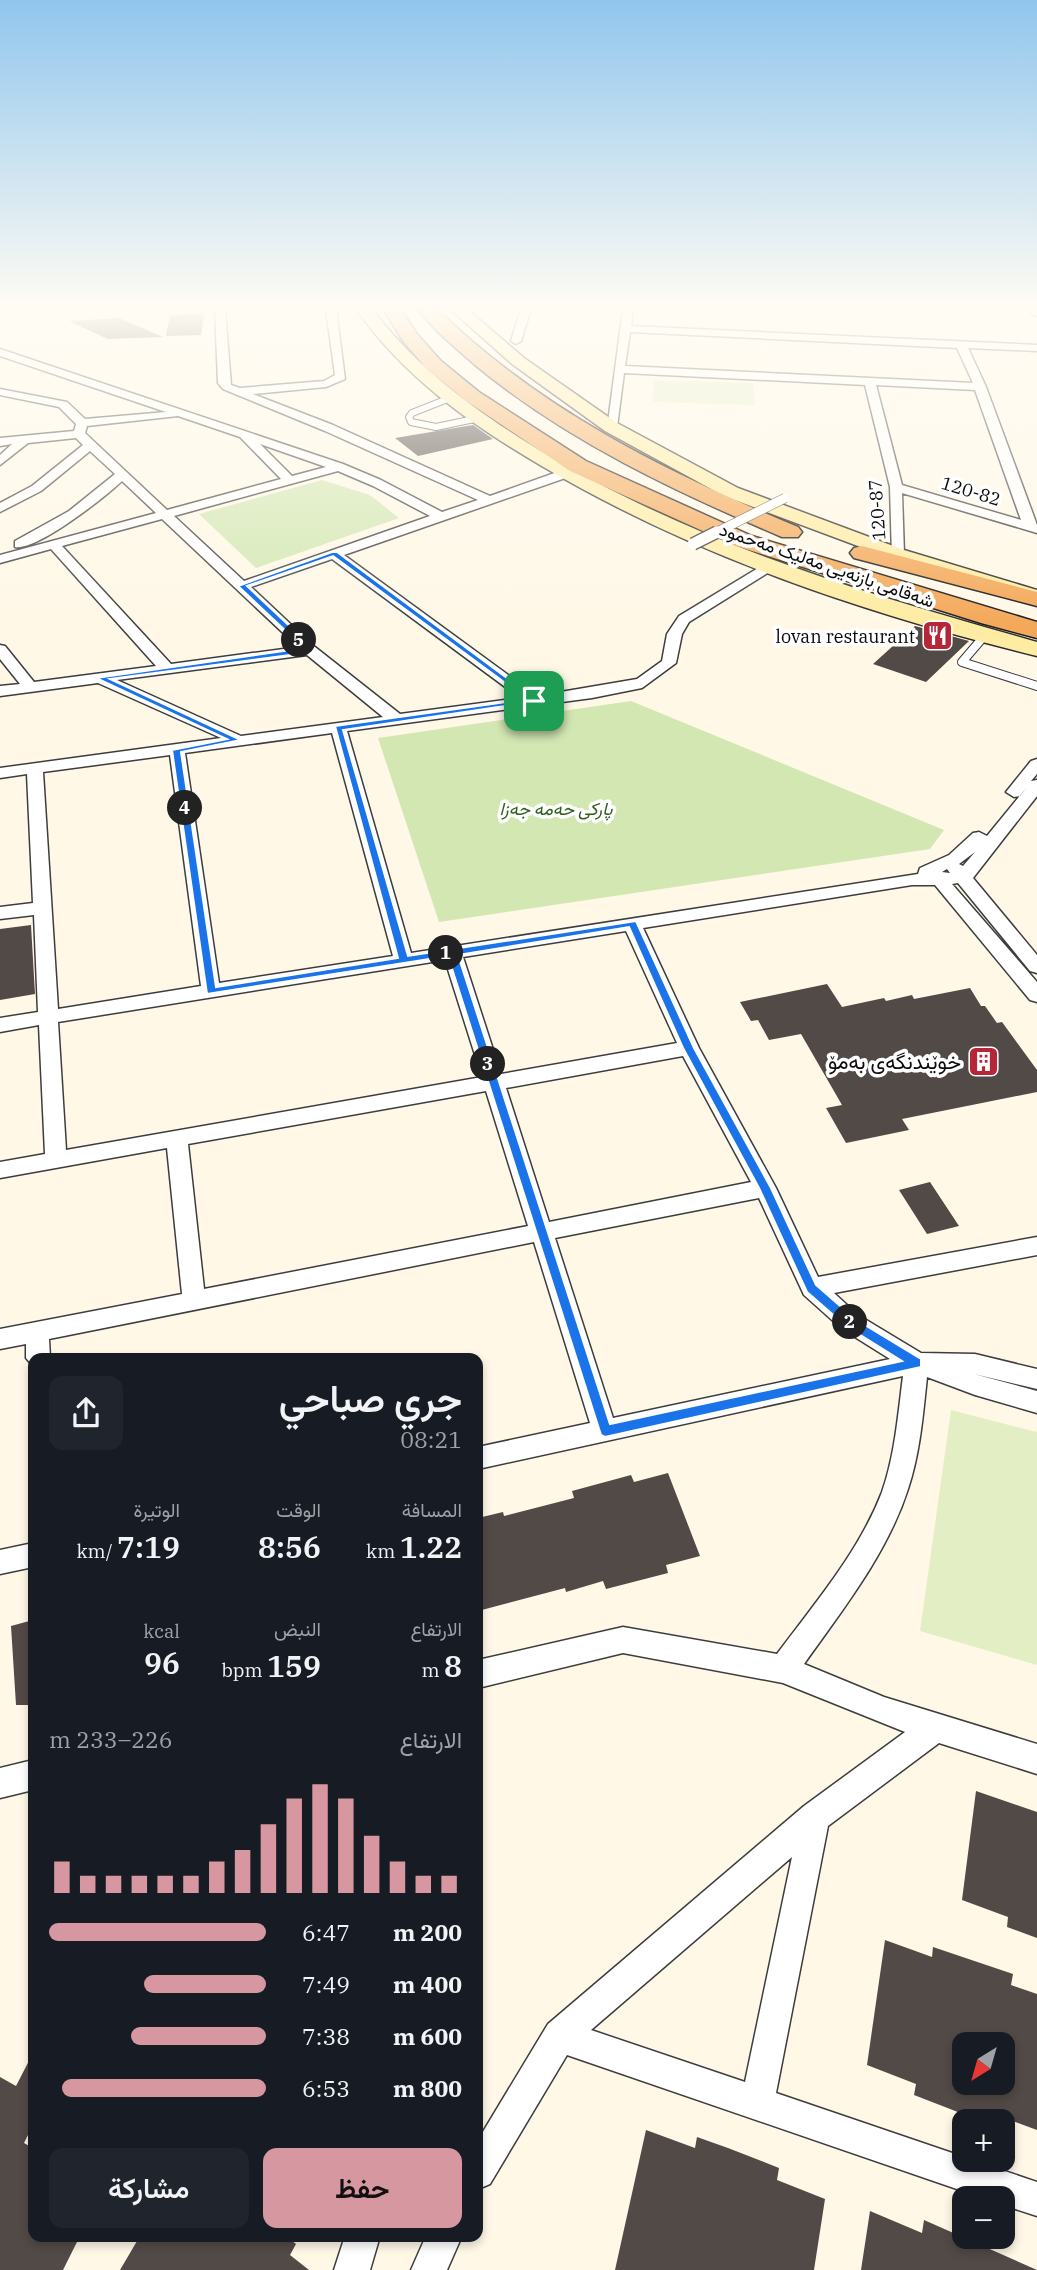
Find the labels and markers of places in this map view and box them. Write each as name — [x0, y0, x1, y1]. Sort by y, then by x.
restaurant icon: lovan restaurant — [921, 619, 955, 653]
pin: 5 — [282, 622, 316, 658]
place label: lovan restaurant — [776, 625, 915, 648]
pin — [504, 671, 564, 731]
pin: 4 — [168, 790, 202, 826]
pin: 1 — [428, 936, 464, 970]
building icon: خوێندنگەی بەمۆ — [967, 1044, 1001, 1078]
pin: 3 — [470, 1046, 505, 1082]
place label: خوێندنگەی بەمۆ — [828, 1047, 961, 1075]
pin: 2 — [832, 1304, 868, 1340]

